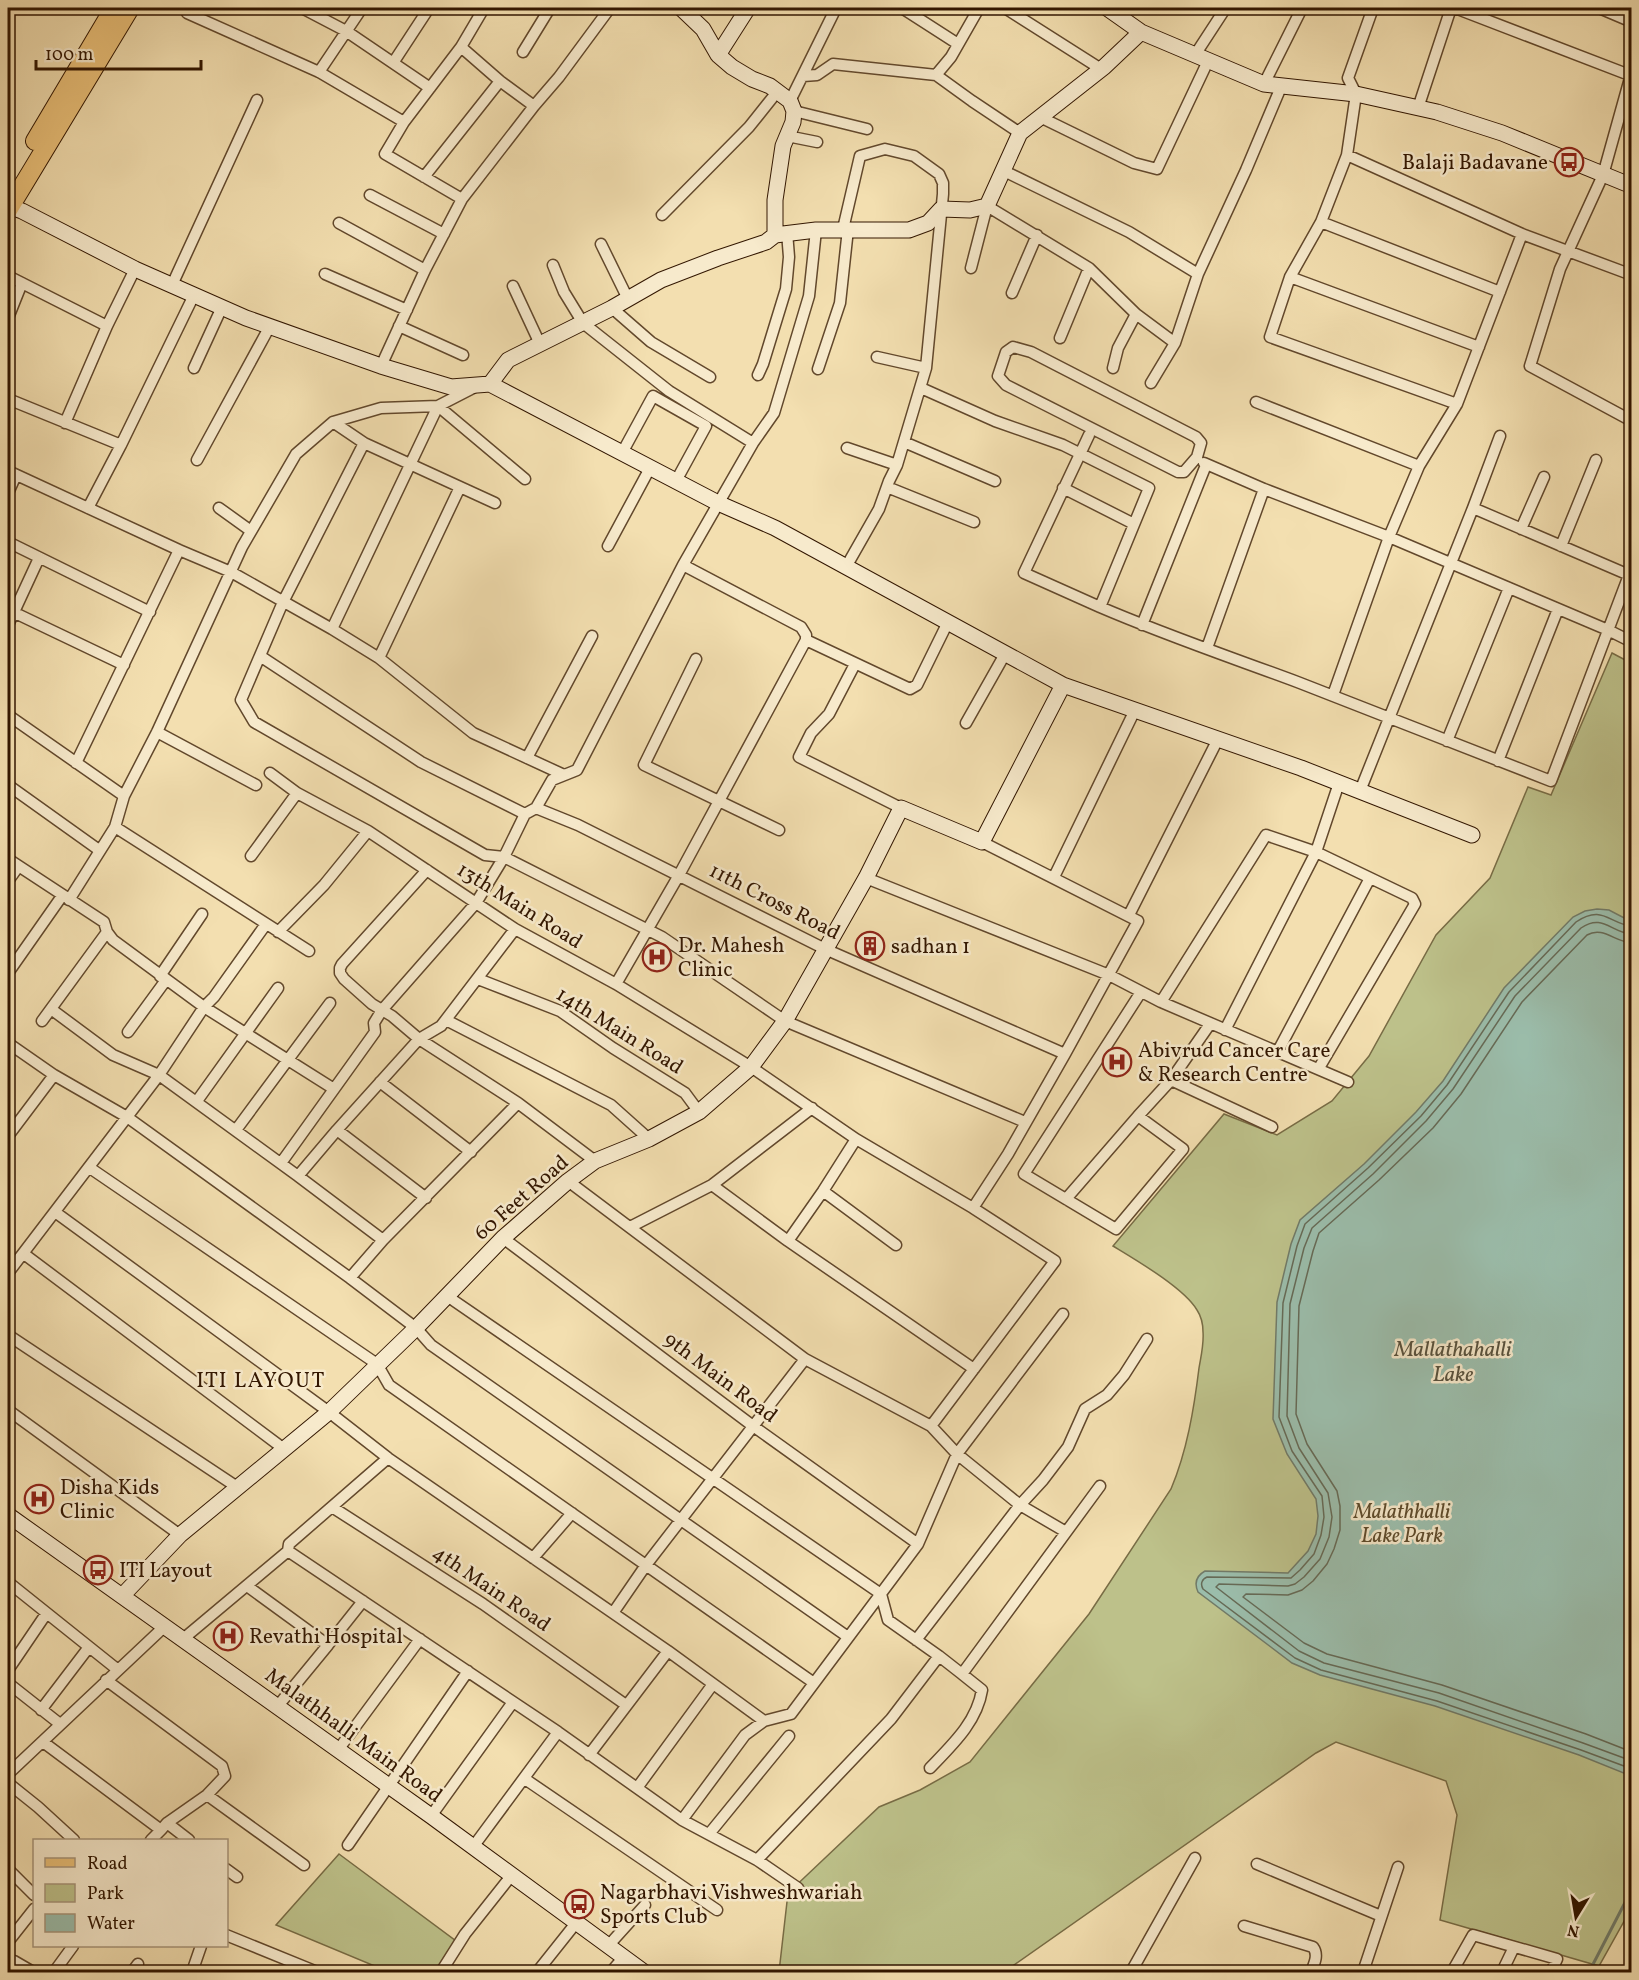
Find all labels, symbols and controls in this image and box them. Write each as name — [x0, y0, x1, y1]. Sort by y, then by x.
scale bar — [36, 33, 201, 71]
text: 100 m — [45, 43, 94, 68]
bus stop icon: Balaji Badavane — [1553, 146, 1585, 178]
place label: Balaji Badavane — [1402, 149, 1548, 178]
street label: 13th Main Road — [451, 856, 588, 957]
street label: 11th Cross Road — [704, 857, 845, 948]
building icon: sadhan 1 — [854, 930, 886, 962]
place label: Dr. Mahesh Clinic — [678, 932, 784, 985]
place label: sadhan 1 — [891, 933, 970, 962]
hospital icon: Dr. Mahesh Clinic — [641, 941, 673, 973]
street label: 14th Main Road — [550, 980, 688, 1082]
place label: Abivrud Cancer Care & Research Centre — [1138, 1037, 1330, 1090]
hospital icon: Abivrud Cancer Care & Research Centre — [1101, 1046, 1133, 1078]
street label: 60 Feet Road — [468, 1149, 576, 1247]
street label: 9th Main Road — [657, 1326, 783, 1431]
water label: Mallathahalli Lake — [1394, 1335, 1512, 1391]
district label: ITI LAYOUT — [196, 1366, 326, 1397]
place label: Disha Kids Clinic — [60, 1474, 159, 1527]
hospital icon: Disha Kids Clinic — [23, 1483, 55, 1515]
park label: Malathhalli Lake Park — [1353, 1498, 1451, 1551]
street label: 4th Main Road — [426, 1539, 556, 1640]
bus stop icon: ITI Layout — [82, 1554, 114, 1586]
place label: ITI Layout — [119, 1557, 212, 1586]
hospital icon: Revathi Hospital — [212, 1620, 244, 1652]
place label: Revathi Hospital — [249, 1623, 403, 1652]
street label: Malathhalli Main Road — [258, 1662, 448, 1811]
legend — [33, 1839, 228, 1947]
text: Road — [87, 1852, 128, 1877]
place label: Nagarbhavi Vishweshwariah Sports Club — [600, 1879, 862, 1932]
text: Park — [87, 1882, 124, 1907]
north arrow — [1546, 1887, 1606, 1947]
bus stop icon: Nagarbhavi Vishweshwariah Sports Club — [563, 1888, 595, 1920]
text: Water — [87, 1912, 135, 1937]
text: N — [1565, 1918, 1581, 1942]

